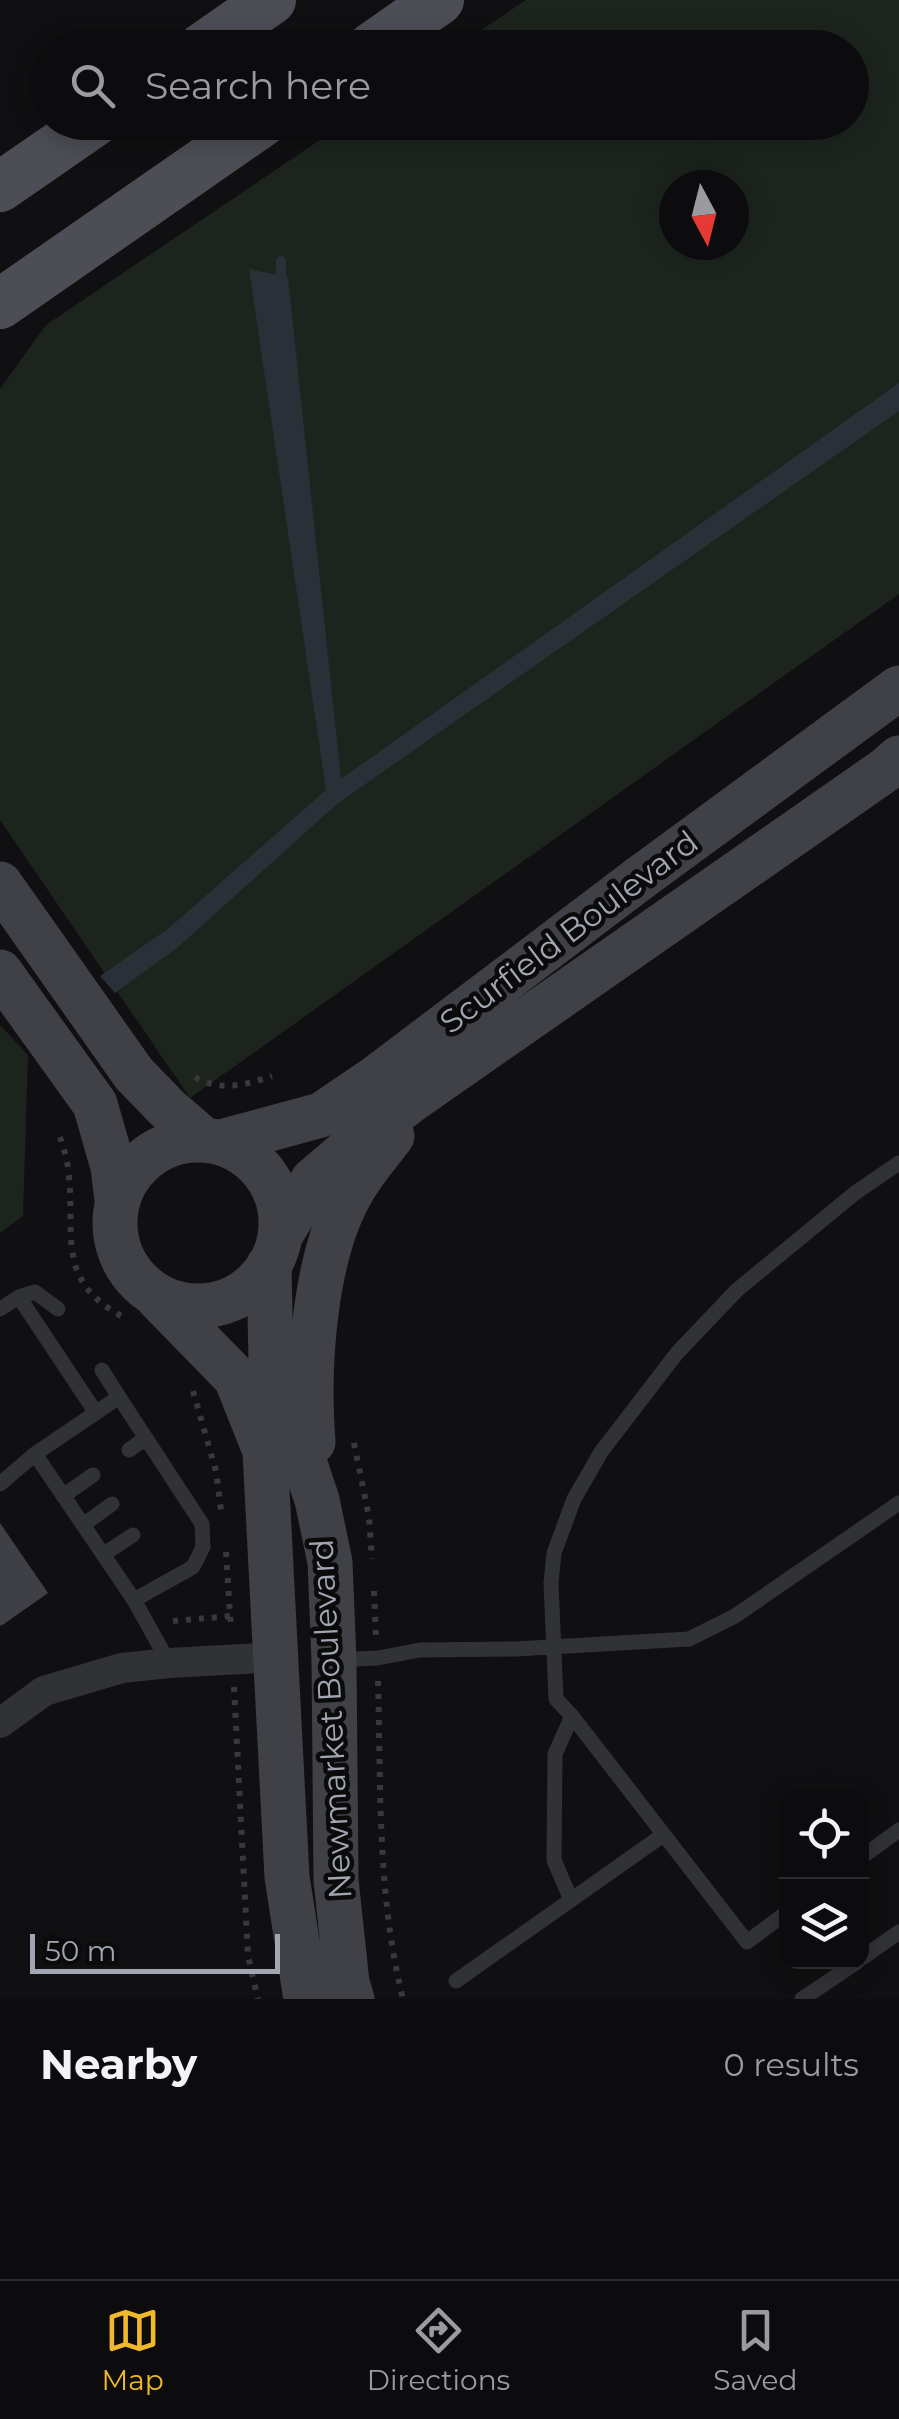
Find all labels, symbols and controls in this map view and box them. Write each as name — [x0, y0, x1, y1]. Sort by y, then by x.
search box — [30, 30, 869, 140]
icon: search — [65, 58, 120, 113]
text: Search here — [145, 62, 371, 109]
north arrow — [659, 170, 749, 260]
street label: Scurfield Boulevard — [432, 822, 705, 1041]
street label: Newmarket Boulevard — [302, 1538, 359, 1900]
map controls — [779, 1789, 869, 1969]
button: locate — [779, 1789, 869, 1879]
button: layers — [779, 1879, 869, 1969]
scale bar — [30, 1929, 280, 1974]
text: 50 m — [45, 1934, 116, 1968]
text: Nearby — [40, 2038, 197, 2090]
text: 0 results — [724, 2045, 859, 2084]
tab: Map — [102, 2303, 164, 2397]
tab: Directions — [367, 2303, 510, 2397]
tab: Saved — [713, 2303, 797, 2397]

